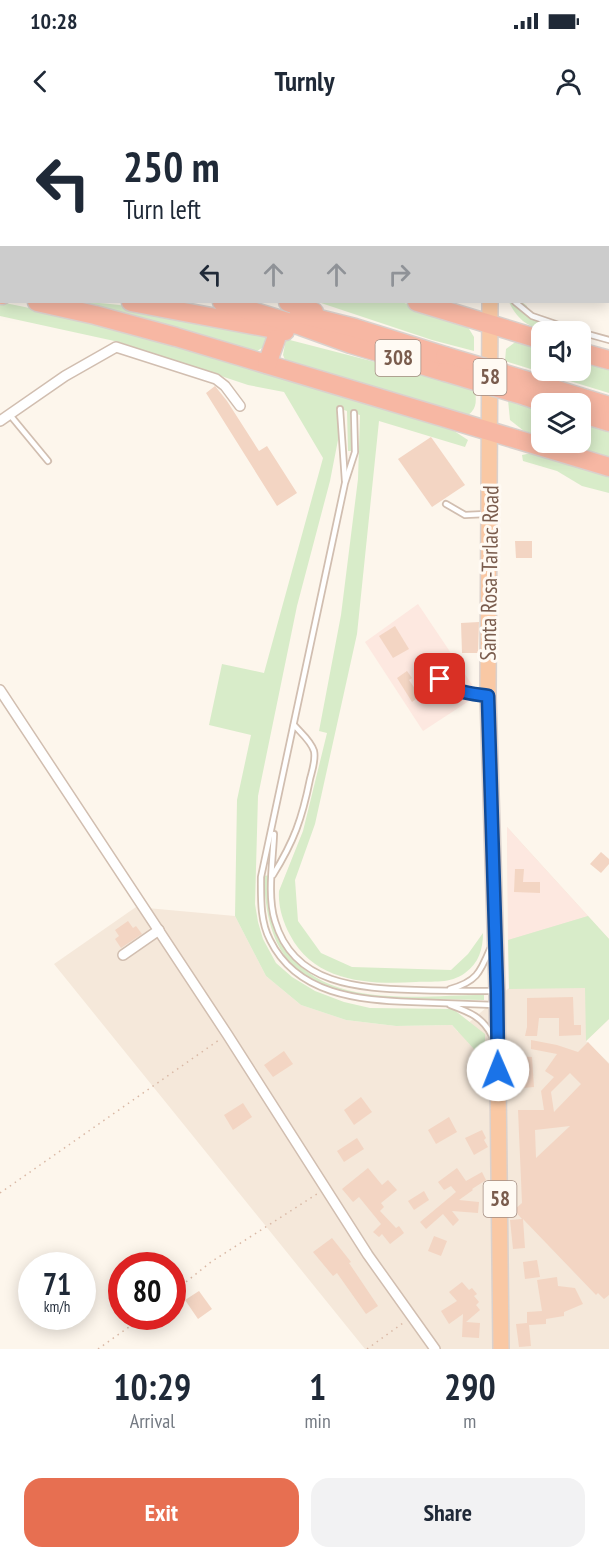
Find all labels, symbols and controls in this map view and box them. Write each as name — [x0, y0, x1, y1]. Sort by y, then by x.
text: 10:28 — [30, 7, 78, 35]
text: Turnly — [275, 64, 334, 98]
icon: back — [24, 65, 57, 98]
icon: person — [552, 65, 585, 98]
text: 250 m — [123, 139, 220, 194]
icon: left — [24, 144, 102, 222]
text: Turn left — [123, 192, 201, 226]
icon: left — [194, 258, 227, 291]
icon: ahead — [257, 258, 290, 291]
icon: ahead — [320, 258, 353, 291]
icon: right — [383, 258, 416, 291]
map controls — [531, 321, 591, 453]
button: sound — [531, 321, 591, 381]
road number: 308 — [376, 340, 420, 376]
road number: 58 — [474, 359, 506, 395]
button: layers — [531, 393, 591, 453]
street label: Santa Rosa-Tarlac Road — [473, 485, 505, 661]
pin — [414, 653, 465, 704]
icon: arrive — [423, 662, 456, 695]
position arrow — [466, 1038, 530, 1102]
road number: 58 — [484, 1181, 516, 1217]
speed limit sign: 80 — [108, 1252, 186, 1330]
text: 71 — [43, 1264, 71, 1303]
text: km/h — [44, 1297, 70, 1316]
text: 10:29 — [113, 1363, 191, 1410]
text: 1 — [309, 1363, 326, 1410]
text: 290 — [444, 1363, 496, 1410]
text: Arrival — [130, 1408, 175, 1434]
text: min — [305, 1408, 331, 1434]
text: m — [463, 1408, 476, 1434]
button: Exit — [24, 1478, 299, 1547]
button: Share — [311, 1478, 585, 1547]

